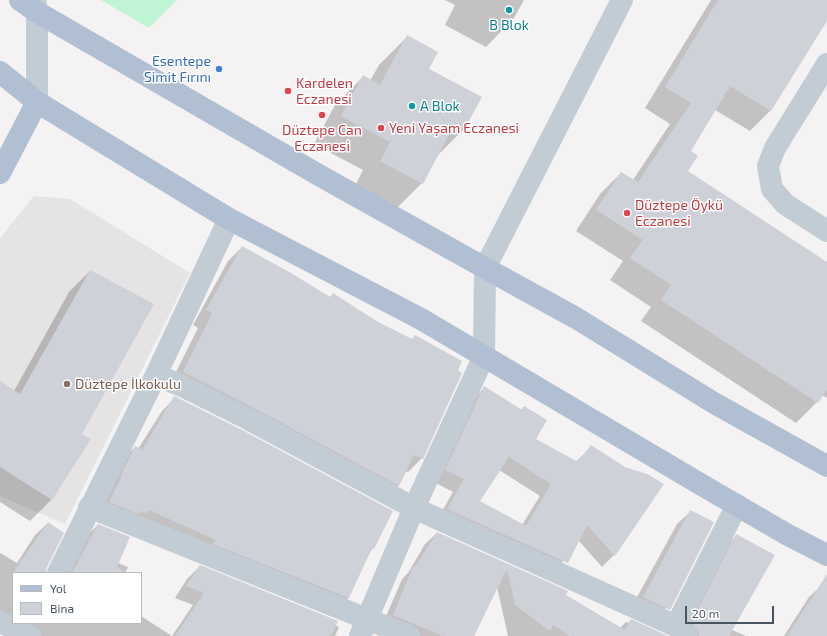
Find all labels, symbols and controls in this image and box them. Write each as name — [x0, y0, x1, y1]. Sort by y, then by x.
marker: B Blok — [504, 5, 514, 15]
place label: B Blok — [489, 17, 529, 33]
place label: Esentepe Simit Fırını — [144, 53, 211, 86]
marker: Esentepe Simit Fırını — [214, 64, 224, 74]
place label: Kardelen Eczanesi — [296, 75, 353, 108]
marker: Kardelen Eczanesi — [283, 86, 293, 96]
place label: A Blok — [420, 98, 460, 114]
marker: A Blok — [407, 101, 417, 111]
marker: Düztepe Can Eczanesi — [317, 110, 327, 120]
place label: Yeni Yaşam Eczanesi — [389, 120, 519, 136]
place label: Düztepe Can Eczanesi — [282, 122, 362, 154]
marker: Yeni Yaşam Eczanesi — [376, 123, 386, 133]
place label: Düztepe Öykü Eczanesi — [635, 197, 723, 230]
marker: Düztepe Öykü Eczanesi — [622, 208, 632, 218]
place label: Düztepe İlkokulu — [75, 376, 181, 392]
marker: Düztepe İlkokulu — [62, 379, 72, 389]
legend — [12, 572, 142, 624]
text: Yol — [50, 581, 66, 595]
scale bar — [687, 598, 776, 624]
text: Bina — [50, 601, 74, 615]
text: 20 m — [692, 606, 719, 620]

